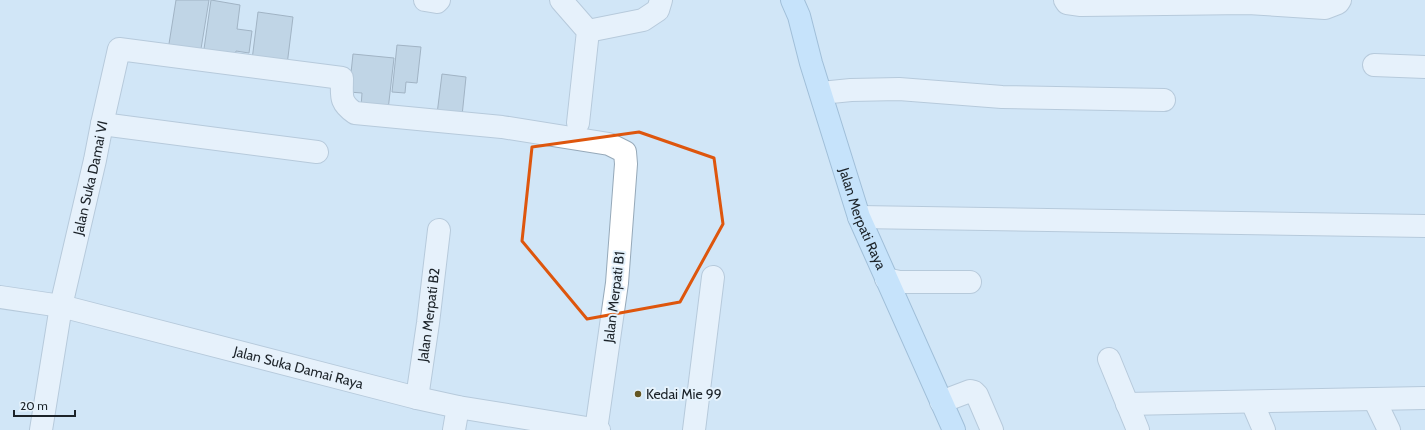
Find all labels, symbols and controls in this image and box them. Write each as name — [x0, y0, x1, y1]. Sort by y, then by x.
street label: Jalan Suka Damai VI — [69, 119, 111, 238]
street label: Jalan Merpati Raya — [835, 164, 890, 273]
street label: Jalan Merpati B1 — [599, 250, 629, 345]
street label: Jalan Merpati B2 — [413, 267, 443, 364]
street label: Jalan Suka Damai Raya — [231, 342, 366, 393]
place label: Kedai Mie 99 — [646, 385, 722, 403]
marker: Kedai Mie 99 — [633, 389, 643, 399]
scale bar — [14, 392, 75, 418]
text: 20 m — [20, 398, 48, 413]

